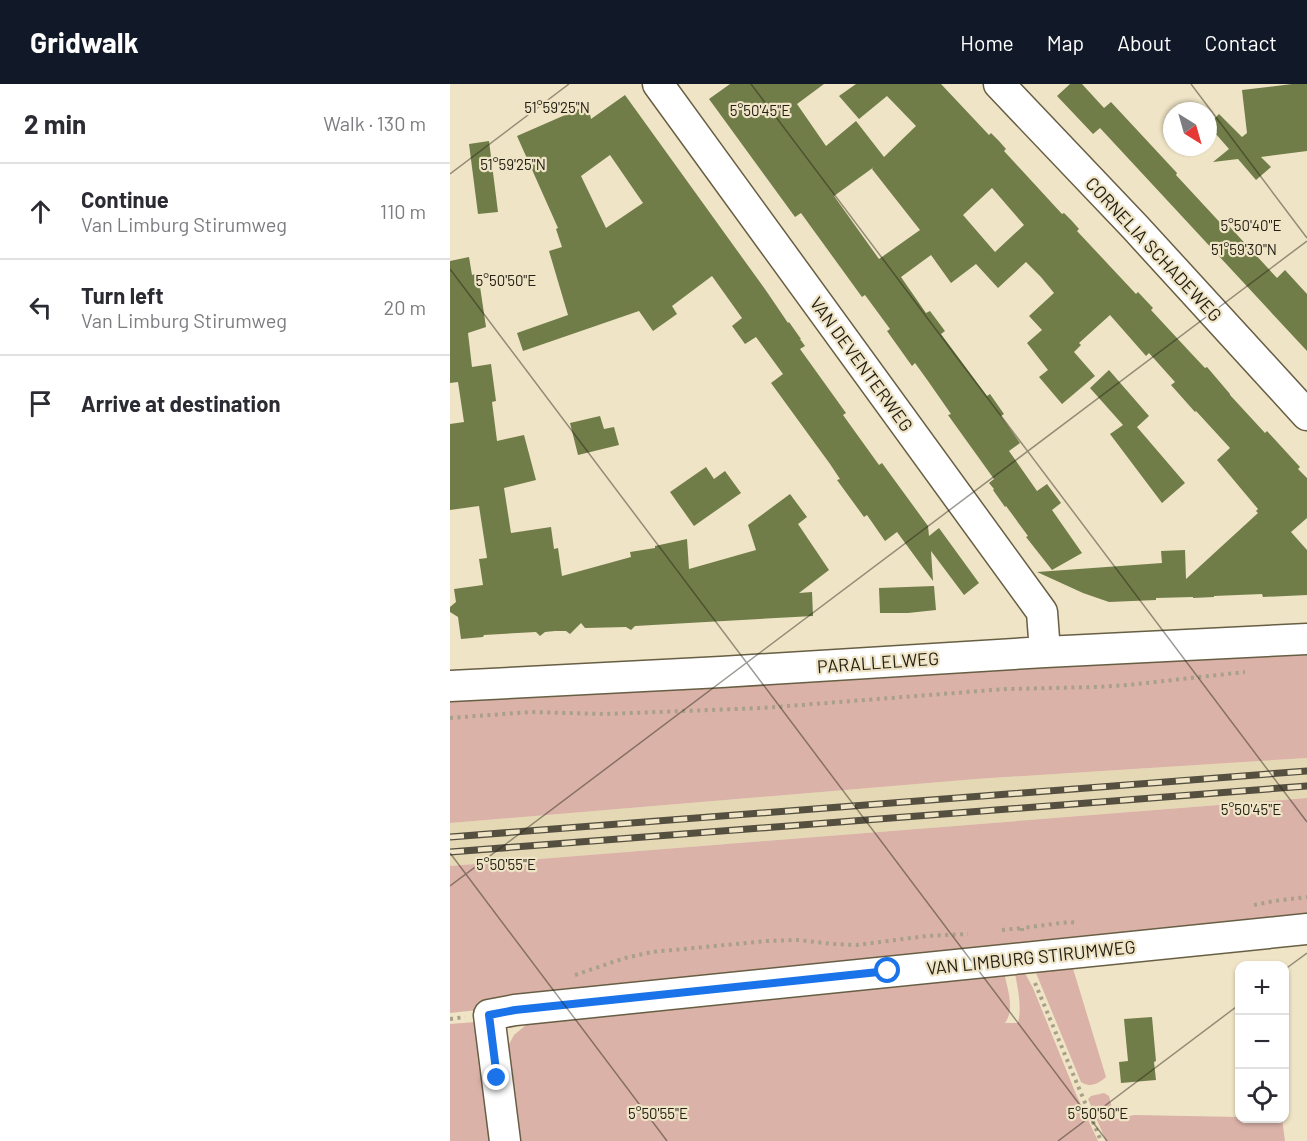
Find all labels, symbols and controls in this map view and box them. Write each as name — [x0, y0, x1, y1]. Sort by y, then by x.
text: Gridwalk — [30, 25, 139, 59]
text: Home — [960, 30, 1014, 55]
text: Map — [1047, 30, 1084, 55]
text: About — [1117, 30, 1172, 55]
text: Contact — [1205, 30, 1277, 55]
text: 51°59'25"N — [524, 98, 590, 116]
text: 5°50'45"E — [730, 101, 790, 119]
north arrow — [1163, 102, 1217, 156]
text: 2 min — [24, 108, 86, 139]
text: Walk · 130 m — [323, 111, 426, 135]
text: 51°59'25"N — [480, 155, 546, 173]
street label: CORNELIA SCHADEWEG — [1081, 172, 1227, 326]
text: Continue — [81, 186, 169, 212]
icon: ahead — [24, 195, 57, 228]
text: 110 m — [380, 199, 426, 223]
text: Van Limburg Stirumweg — [81, 212, 287, 236]
text: 5°50'40"E — [1220, 216, 1282, 234]
text: 51°59'30"N — [1211, 240, 1277, 258]
text: 5°50'50"E — [476, 271, 536, 289]
text: Turn left — [81, 282, 164, 308]
icon: left — [24, 291, 57, 324]
street label: VAN DEVENTERWEG — [806, 293, 918, 435]
text: 20 m — [383, 295, 426, 319]
text: Van Limburg Stirumweg — [81, 308, 287, 332]
icon: arrive — [24, 387, 57, 420]
text: Arrive at destination — [81, 390, 280, 416]
street label: PARALLELWEG — [816, 647, 940, 677]
text: 5°50'45"E — [1221, 800, 1281, 818]
text: 5°50'55"E — [476, 855, 536, 873]
street label: VAN LIMBURG STIRUMWEG — [925, 935, 1137, 979]
route start — [874, 957, 900, 983]
map controls — [1235, 961, 1289, 1123]
button: + — [1235, 961, 1289, 1015]
button: − — [1235, 1015, 1289, 1069]
route end — [483, 1064, 509, 1090]
button: locate — [1235, 1069, 1289, 1123]
text: 5°50'55"E — [628, 1104, 688, 1122]
text: 5°50'50"E — [1068, 1104, 1128, 1122]

